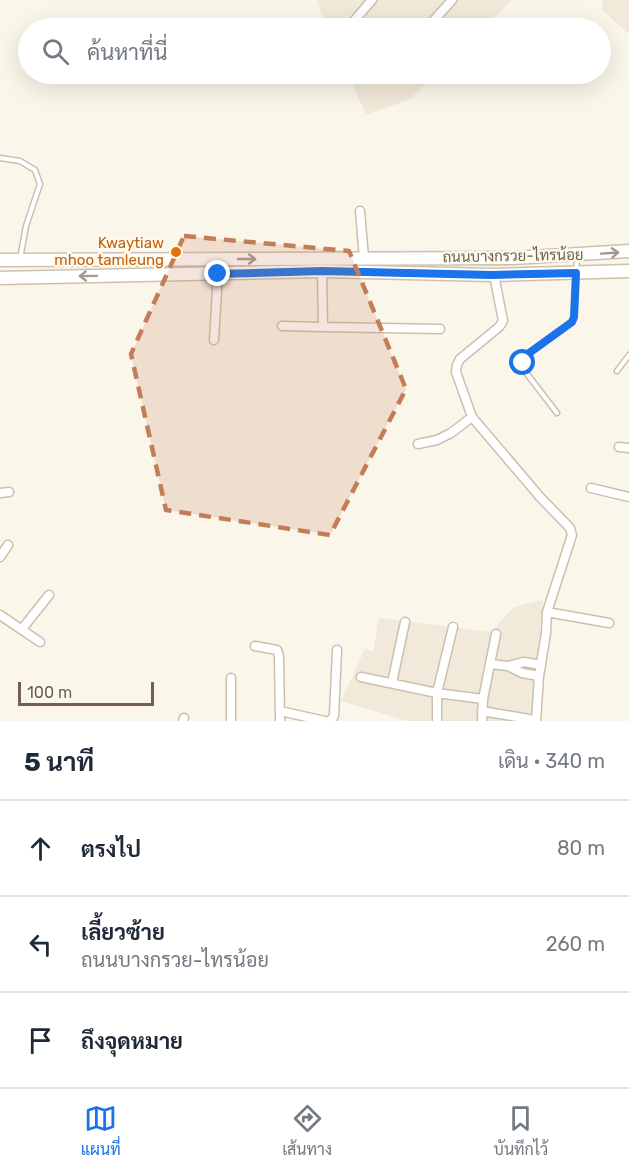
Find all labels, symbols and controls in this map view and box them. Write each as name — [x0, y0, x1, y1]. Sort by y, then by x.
search box — [18, 18, 611, 84]
icon: search — [39, 35, 72, 68]
text: ค้นหาที่นี่ — [87, 39, 167, 66]
place label: Kwaytiaw mhoo tamleung — [54, 234, 164, 269]
marker: Kwaytiaw mhoo tamleung — [169, 245, 183, 259]
street label: ถนนบางกรวย-ไทรน้อย — [442, 245, 584, 266]
one-way arrow — [600, 247, 620, 258]
one-way arrow — [237, 253, 257, 265]
route end — [204, 260, 230, 286]
one-way arrow — [78, 271, 98, 282]
route start — [509, 349, 535, 375]
scale bar — [18, 679, 154, 706]
text: 100 m — [27, 683, 72, 702]
text: 5 นาที — [24, 747, 94, 778]
text: เดิน · 340 m — [498, 749, 605, 773]
icon: ahead — [24, 832, 57, 865]
text: ตรงไป — [81, 836, 141, 863]
text: 80 m — [557, 836, 605, 860]
text: เลี้ยวซ้าย — [81, 919, 165, 946]
icon: left — [24, 928, 57, 961]
text: 260 m — [546, 932, 605, 956]
text: ถนนบางกรวย-ไทรน้อย — [81, 948, 269, 972]
icon: arrive — [24, 1024, 57, 1057]
text: ถึงจุดหมาย — [81, 1028, 183, 1055]
tab: แผนที่ — [81, 1102, 121, 1159]
tab: เส้นทาง — [282, 1102, 332, 1159]
tab: บันทึกไว้ — [494, 1102, 548, 1159]

